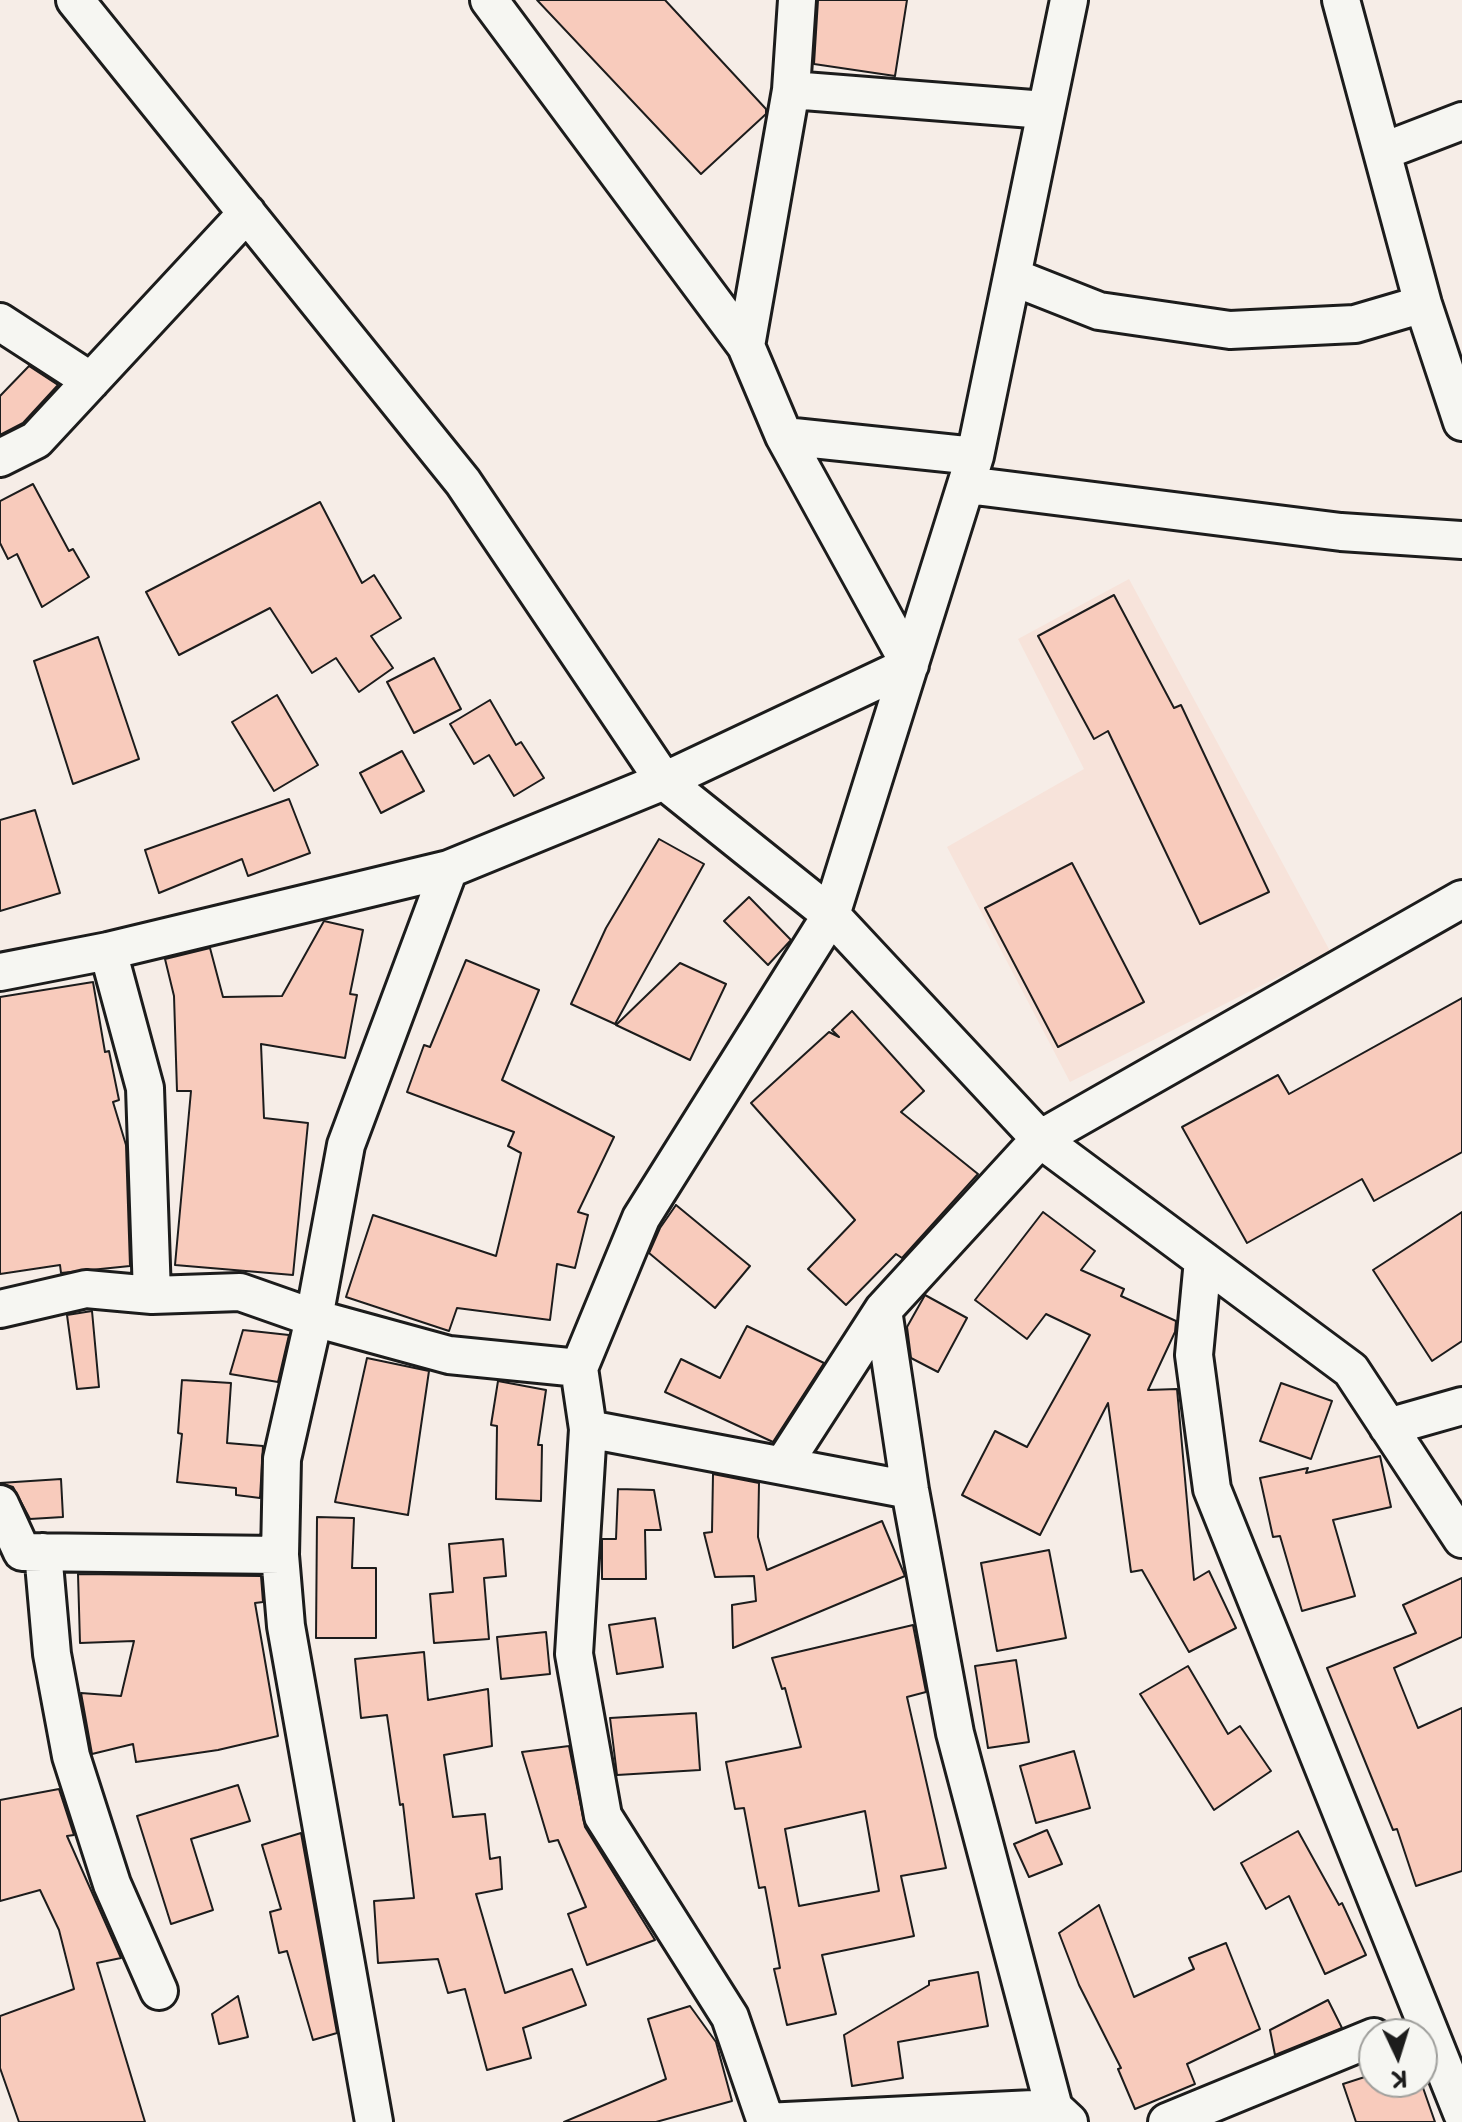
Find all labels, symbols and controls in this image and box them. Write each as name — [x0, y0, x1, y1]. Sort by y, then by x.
north arrow — [1358, 2018, 1438, 2098]
text: K — [1390, 2063, 1409, 2097]

